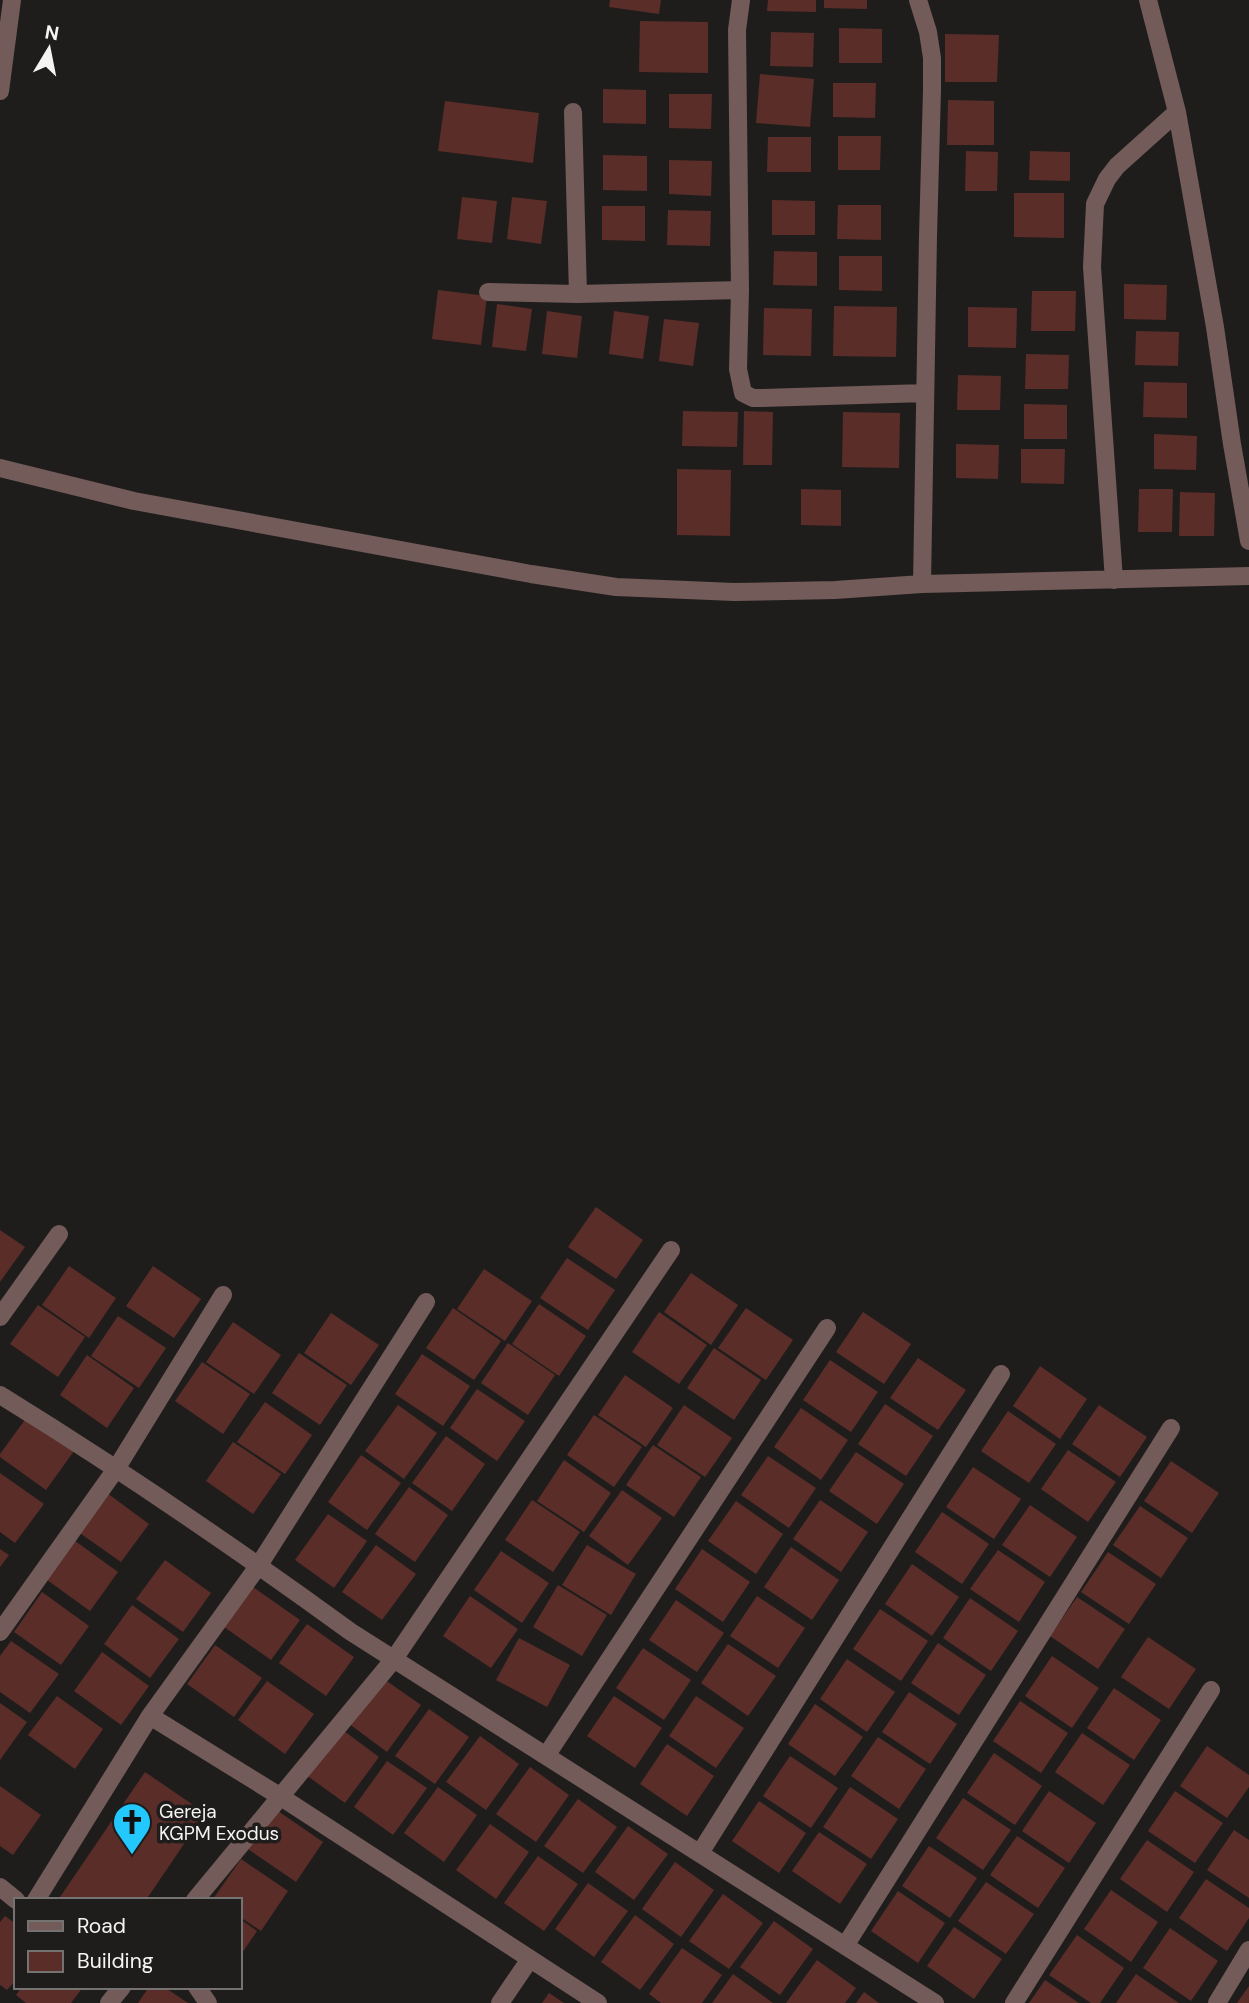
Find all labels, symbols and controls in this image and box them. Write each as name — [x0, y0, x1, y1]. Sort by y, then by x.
north arrow — [14, 14, 84, 84]
text: N — [43, 19, 61, 46]
place label: Gereja KGPM Exodus — [159, 1799, 279, 1846]
church icon: Gereja KGPM Exodus — [111, 1801, 153, 1856]
legend — [14, 1898, 242, 1989]
text: Road — [77, 1912, 126, 1940]
text: Building — [77, 1947, 154, 1975]

